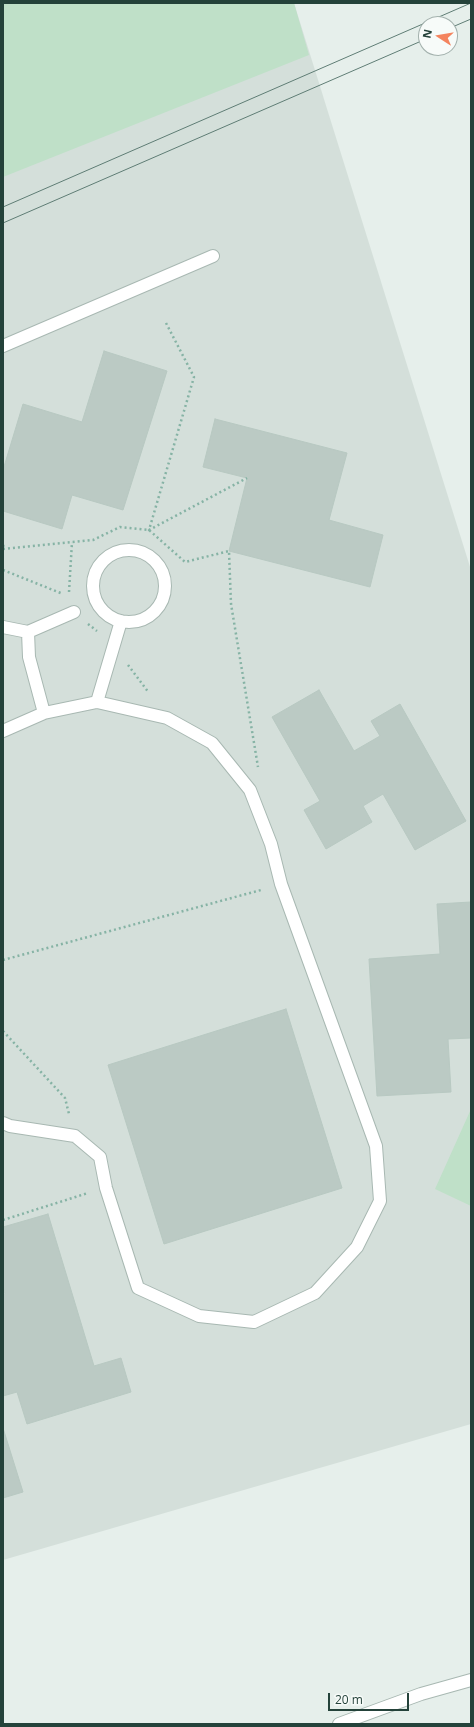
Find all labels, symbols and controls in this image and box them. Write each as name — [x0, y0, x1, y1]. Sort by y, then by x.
north arrow — [418, 16, 458, 56]
text: N — [418, 28, 435, 40]
scale bar — [330, 1685, 411, 1711]
text: 20 m — [335, 1691, 363, 1708]

